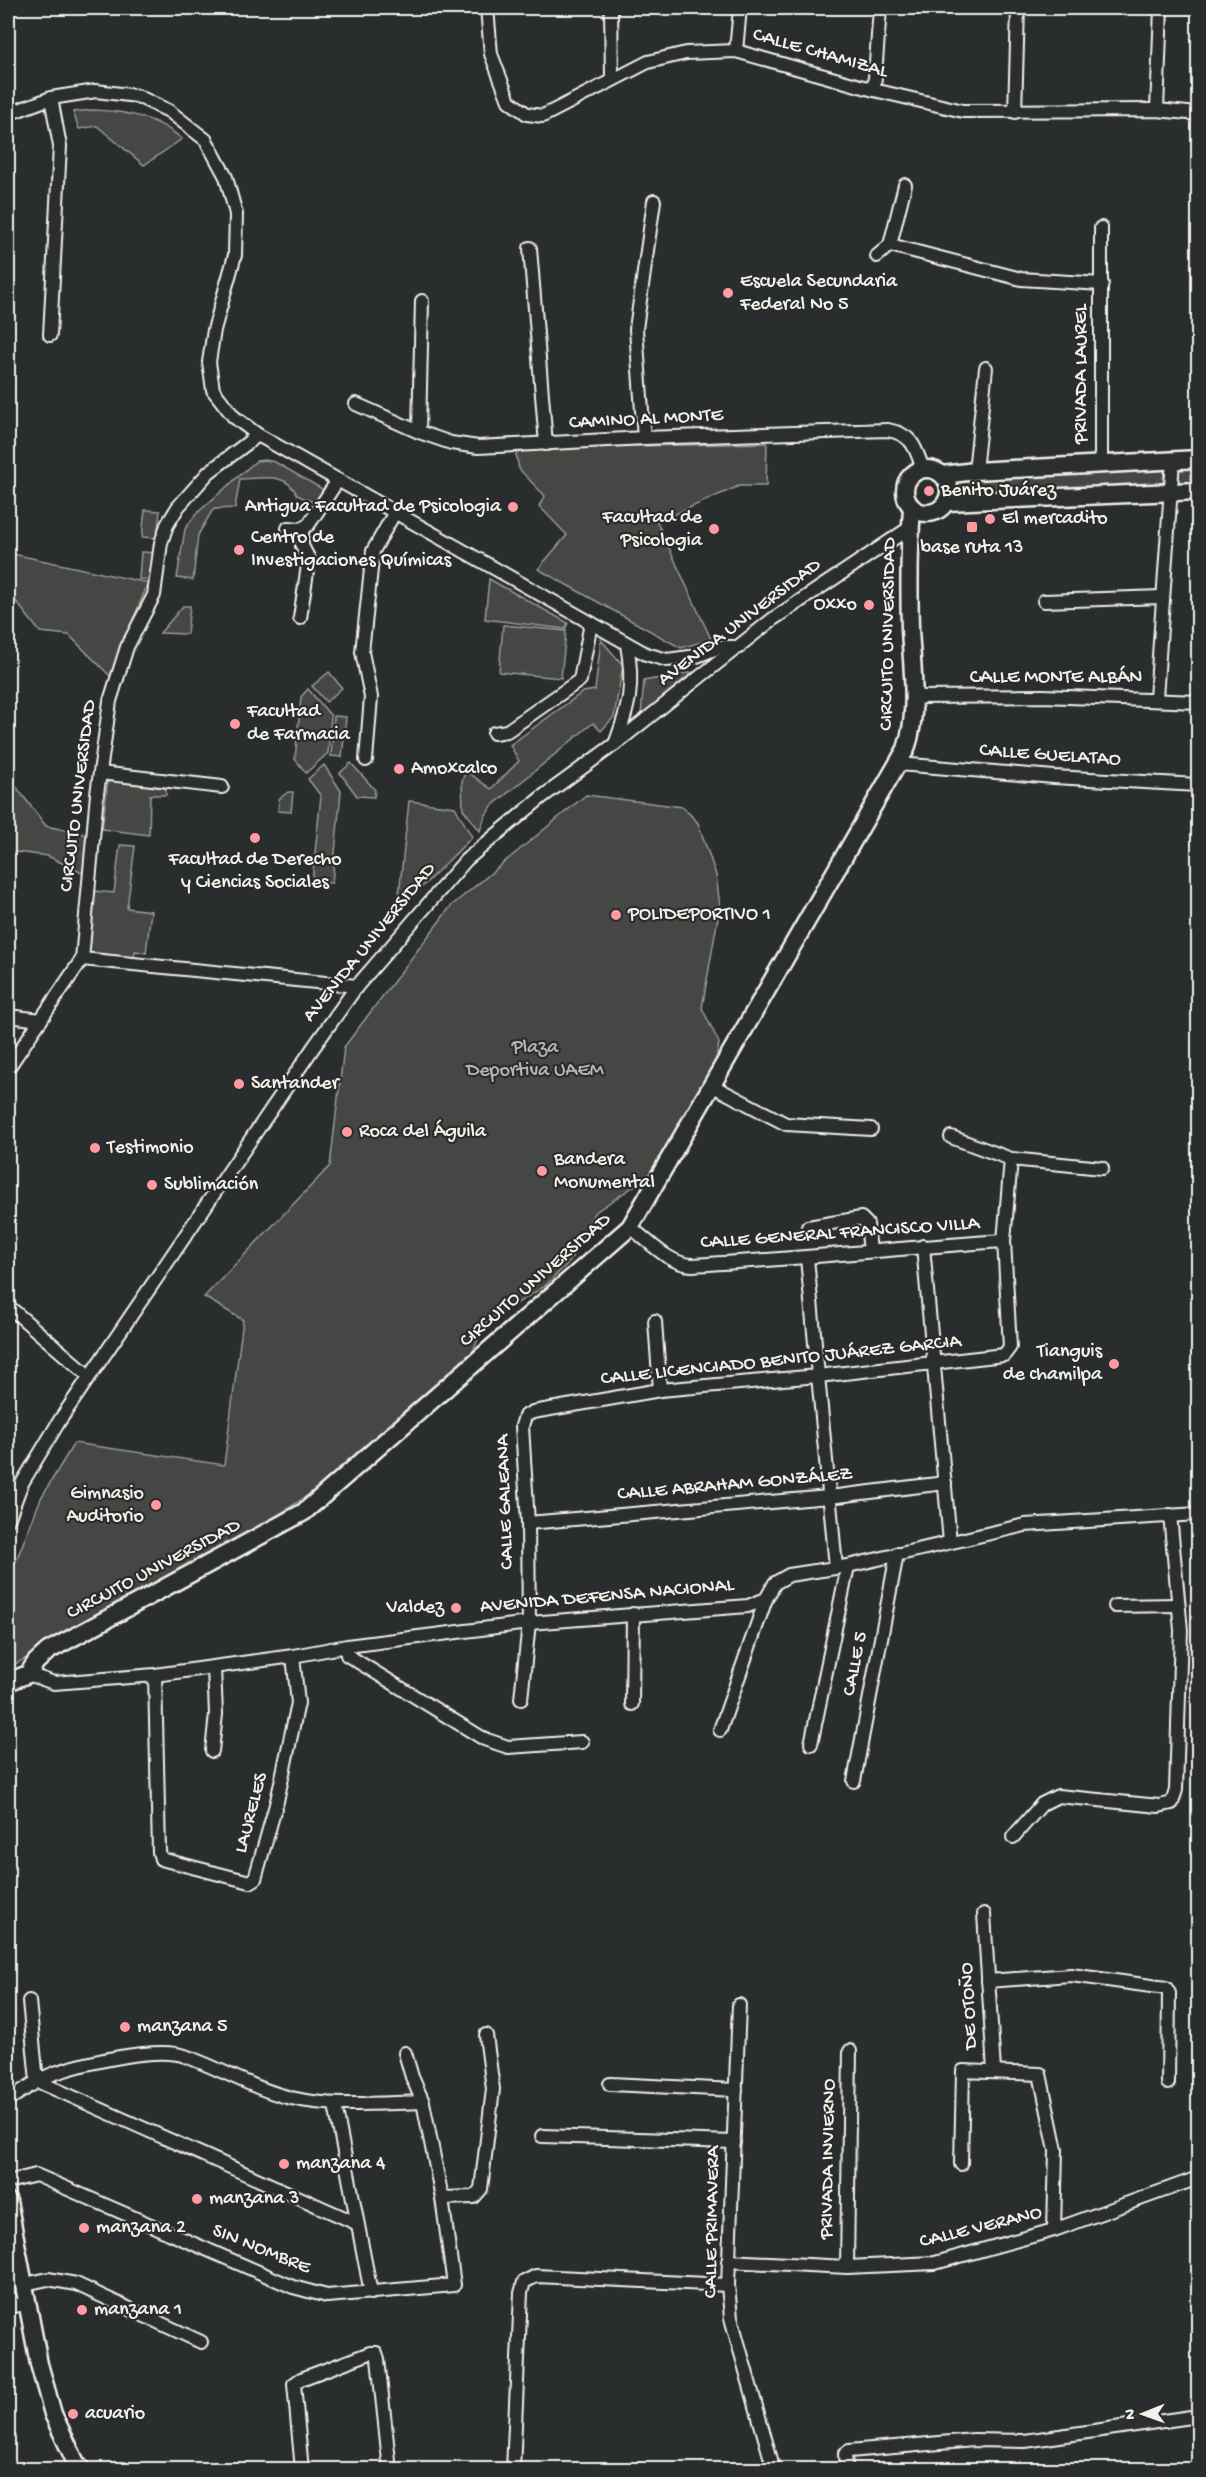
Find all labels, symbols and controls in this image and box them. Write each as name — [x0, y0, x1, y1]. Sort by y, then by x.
street label: CALLE CHAMIZAL — [750, 24, 891, 84]
place label: Escuela Secundaria Federal No 5 — [739, 271, 898, 317]
marker: Escuela Secundaria Federal No 5 — [721, 286, 735, 300]
street label: PRIVADA LAUREL — [1071, 303, 1094, 445]
street label: CAMINO AL MONTE — [568, 404, 725, 436]
place label: Benito Juárez — [940, 480, 1057, 503]
marker: Benito Juárez — [922, 484, 936, 498]
place label: Antigua Facultad de Psicologia — [245, 496, 502, 519]
marker: Antigua Facultad de Psicologia — [506, 500, 520, 514]
place label: Facultad de Psicologia — [601, 507, 703, 553]
place label: El mercadito — [1002, 508, 1108, 531]
marker: El mercadito — [983, 512, 997, 526]
marker: base ruta 13 — [965, 520, 979, 534]
marker: Facultad de Psicologia — [707, 522, 721, 536]
place label: Centro de Investigaciones Químicas — [251, 527, 452, 573]
street label: CIRCUITO UNIVERSIDAD — [876, 536, 902, 731]
place label: base ruta 13 — [920, 537, 1024, 560]
marker: Centro de Investigaciones Químicas — [232, 543, 246, 557]
street label: AVENIDA UNIVERSIDAD — [654, 554, 827, 692]
place label: Oxxo — [814, 594, 857, 617]
marker: Oxxo — [862, 598, 876, 612]
street label: CALLE MONTE ALBÁN — [970, 665, 1142, 690]
street label: CIRCUITO UNIVERSIDAD — [56, 698, 102, 893]
place label: Facultad de Farmacia — [246, 701, 351, 747]
marker: Facultad de Farmacia — [228, 717, 242, 731]
street label: CALLE GUELATAO — [978, 740, 1122, 772]
place label: Amoxcalco — [411, 758, 497, 781]
marker: Amoxcalco — [392, 762, 406, 776]
marker: Facultad de Derecho y Ciencias Sociales — [248, 831, 262, 845]
place label: Facultad de Derecho y Ciencias Sociales — [167, 849, 342, 895]
street label: AVENIDA UNIVERSIDAD — [299, 858, 442, 1027]
place label: POLIDEPORTIVO 1 — [627, 904, 771, 927]
marker: POLIDEPORTIVO 1 — [609, 908, 623, 922]
park label: Plaza Deportiva UAEM — [464, 1037, 604, 1083]
place label: Santander — [251, 1073, 341, 1096]
marker: Santander — [232, 1077, 246, 1091]
place label: Roca del Águila — [359, 1119, 487, 1144]
marker: Roca del Águila — [340, 1125, 354, 1139]
place label: Testimonio — [106, 1137, 194, 1160]
marker: Testimonio — [88, 1141, 102, 1155]
place label: Bandera Monumental — [553, 1149, 655, 1195]
marker: Bandera Monumental — [535, 1164, 549, 1178]
place label: Sublimación — [164, 1174, 259, 1197]
marker: Sublimación — [145, 1178, 159, 1192]
street label: CIRCUITO UNIVERSIDAD — [456, 1208, 617, 1353]
street label: CALLE GENERAL FRANCISCO VILLA — [700, 1213, 982, 1255]
street label: CALLE LICENCIADO BENITO JUÁREZ GARCIA — [600, 1329, 963, 1391]
place label: Tianguis de chamilpa — [1003, 1341, 1103, 1387]
marker: Tianguis de chamilpa — [1107, 1357, 1121, 1371]
street label: CALLE GALEANA — [492, 1433, 520, 1570]
street label: CALLE ABRAHAM GONZÁLEZ — [616, 1461, 855, 1507]
place label: Gimnasio Auditorio — [66, 1483, 144, 1529]
marker: Gimnasio Auditorio — [149, 1498, 163, 1512]
street label: CIRCUITO UNIVERSIDAD — [63, 1514, 246, 1626]
street label: AVENIDA DEFENSA NACIONAL — [479, 1574, 735, 1620]
place label: Valdez — [386, 1597, 445, 1620]
marker: Valdez — [449, 1601, 463, 1615]
street label: CALLE 5 — [839, 1630, 873, 1698]
street label: LAURELES — [230, 1769, 274, 1856]
street label: DE OTOÑO — [956, 1962, 984, 2052]
place label: manzana 5 — [137, 2016, 228, 2039]
marker: manzana 5 — [118, 2020, 132, 2034]
street label: PRIVADA INVIERNO — [816, 2078, 842, 2241]
street label: CALLE PRIMAVERA — [700, 2144, 726, 2298]
place label: manzana 4 — [296, 2153, 386, 2176]
marker: manzana 4 — [277, 2157, 291, 2171]
place label: manzana 3 — [209, 2188, 299, 2211]
marker: manzana 3 — [190, 2192, 204, 2206]
street label: CALLE VERANO — [917, 2202, 1045, 2254]
place label: manzana 2 — [96, 2217, 186, 2240]
street label: SIN NOMBRE — [208, 2220, 315, 2281]
marker: manzana 2 — [77, 2221, 91, 2235]
place label: manzana 1 — [94, 2299, 182, 2322]
marker: manzana 1 — [75, 2303, 89, 2317]
north arrow — [1113, 2384, 1173, 2444]
place label: acuario — [85, 2403, 145, 2426]
marker: acuario — [66, 2407, 80, 2421]
text: N — [1122, 2408, 1141, 2420]

